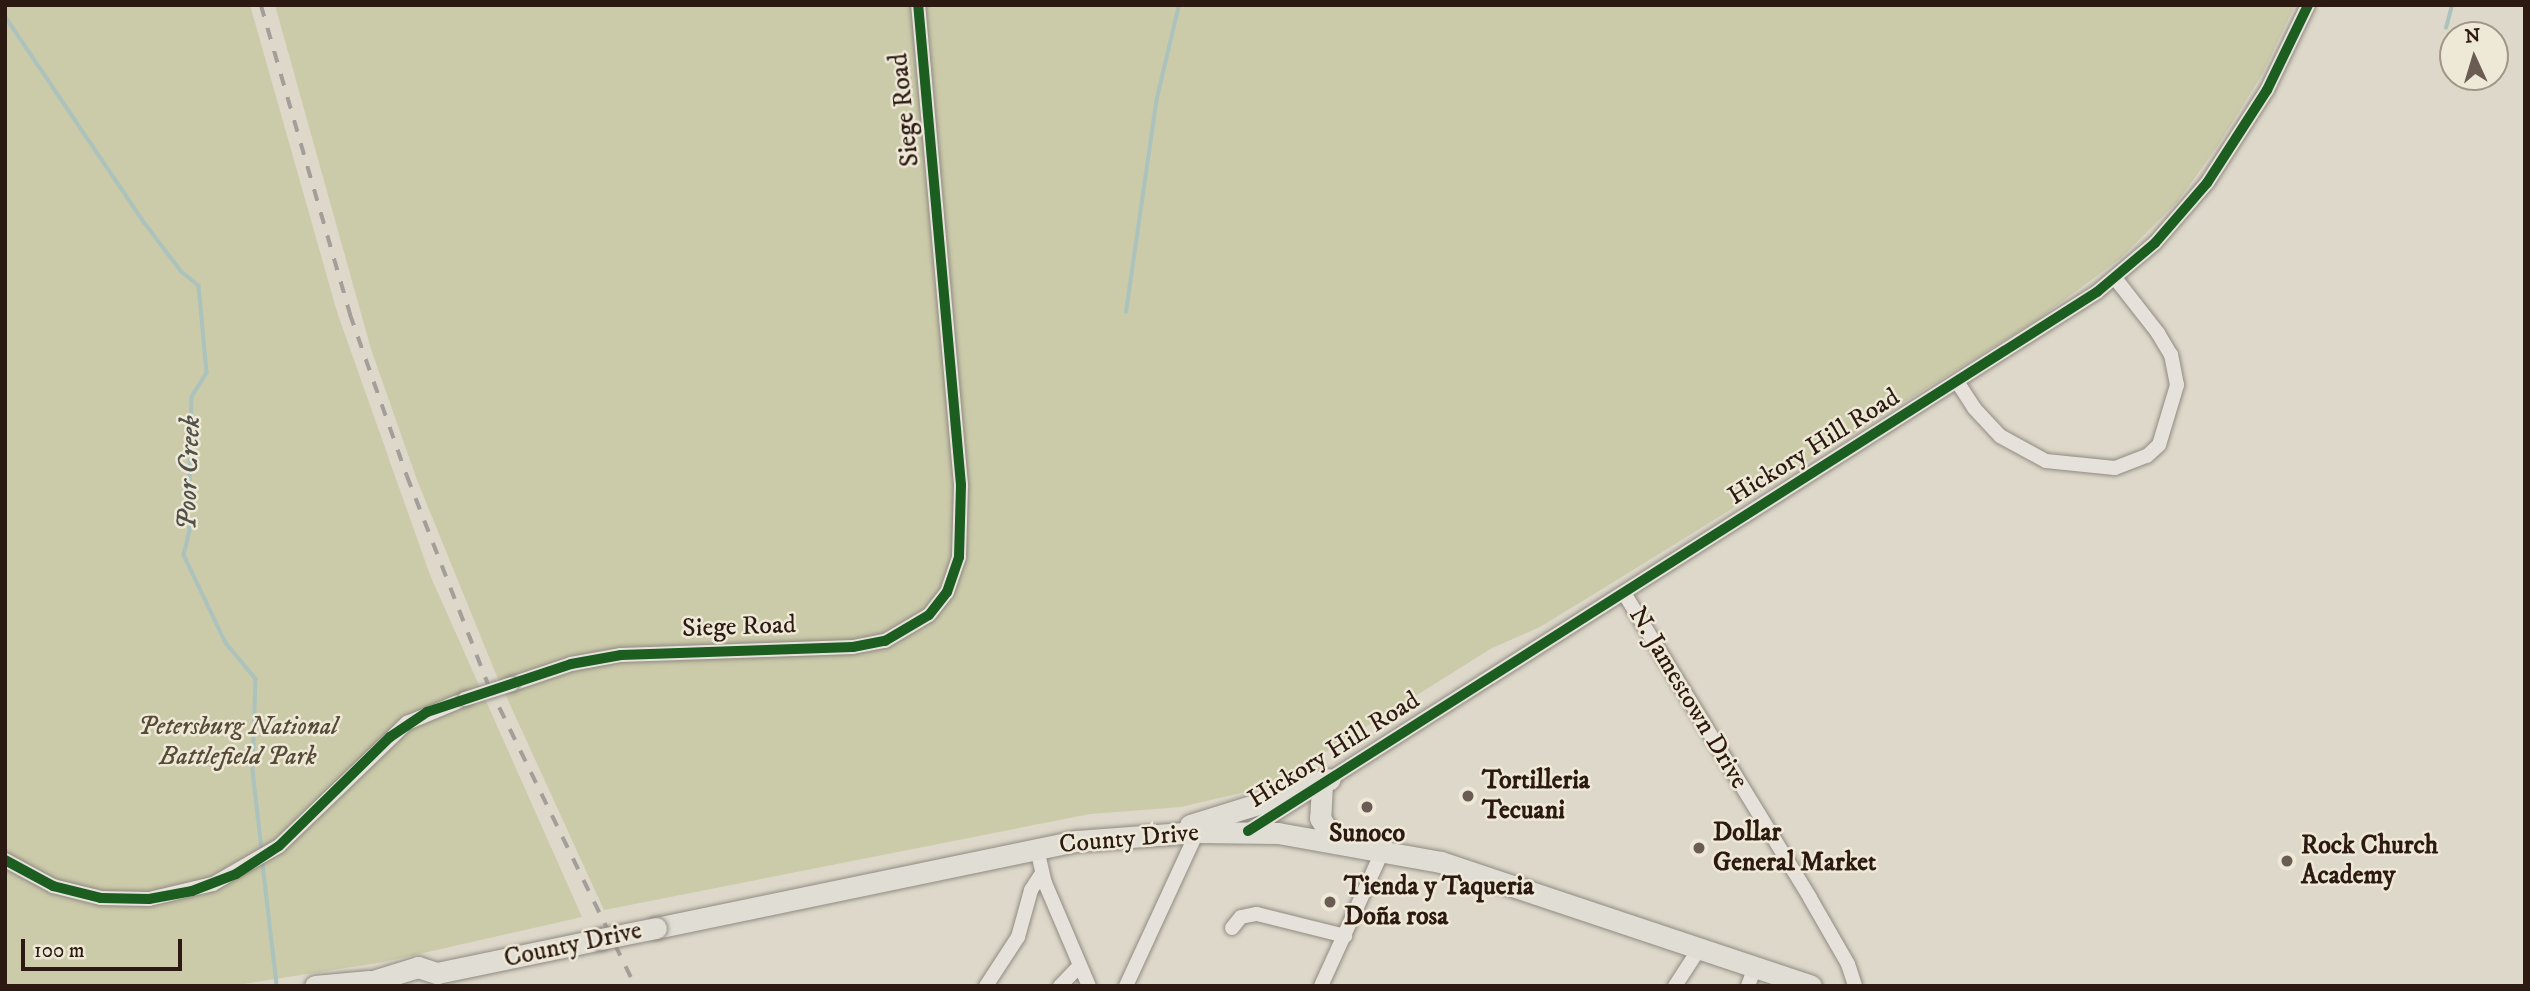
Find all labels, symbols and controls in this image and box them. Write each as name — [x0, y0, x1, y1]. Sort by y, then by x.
north arrow — [2439, 21, 2509, 91]
text: N — [2464, 25, 2481, 49]
street label: Siege Road — [884, 52, 926, 168]
street label: Hickory Hill Road — [1723, 382, 1905, 512]
water label: Poor Creek — [170, 415, 208, 531]
street label: N. Jamestown Drive — [1621, 601, 1755, 795]
street label: Siege Road — [682, 609, 796, 645]
street label: Hickory Hill Road — [1243, 685, 1425, 815]
park label: Petersburg National Battlefield Park — [138, 711, 338, 772]
place label: Tortilleria Tecuani — [1482, 765, 1590, 826]
marker: Tortilleria Tecuani — [1460, 788, 1476, 804]
marker: Sunoco — [1359, 799, 1375, 815]
street label: County Drive — [1058, 817, 1200, 861]
place label: Dollar General Market — [1713, 817, 1876, 878]
place label: Sunoco — [1329, 818, 1405, 850]
place label: Rock Church Academy — [2301, 830, 2438, 892]
marker: Dollar General Market — [1691, 840, 1707, 856]
marker: Rock Church Academy — [2279, 853, 2295, 869]
place label: Tienda y Taqueria Doña rosa — [1344, 871, 1534, 932]
marker: Tienda y Taqueria Doña rosa — [1322, 894, 1338, 910]
street label: County Drive — [501, 915, 645, 975]
scale bar — [24, 925, 186, 969]
text: 100 m — [34, 938, 85, 964]

